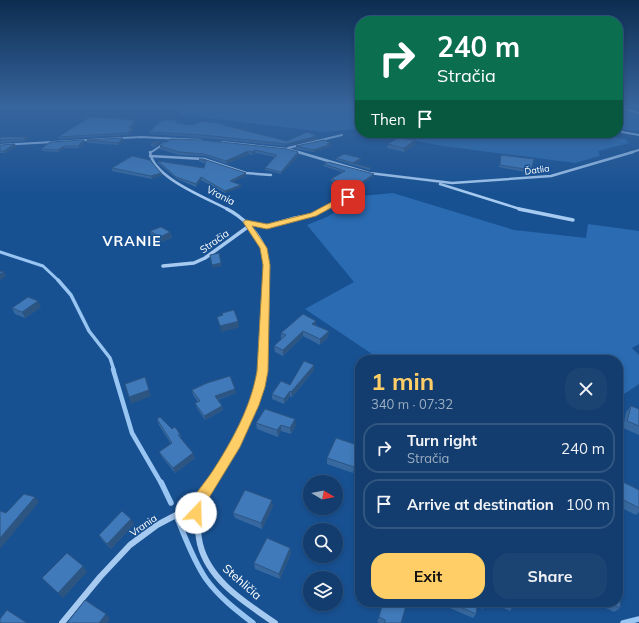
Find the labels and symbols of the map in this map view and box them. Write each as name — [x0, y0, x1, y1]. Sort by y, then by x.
street label: Ďatlia — [524, 162, 550, 177]
pin — [331, 180, 365, 214]
street label: Vrania — [204, 183, 237, 208]
street label: Stračia — [197, 227, 231, 256]
district label: VRANIE — [101, 232, 162, 250]
north arrow — [303, 475, 343, 515]
position arrow — [175, 492, 217, 534]
street label: Vrania — [127, 511, 159, 539]
street label: Stehličia — [220, 561, 265, 603]

